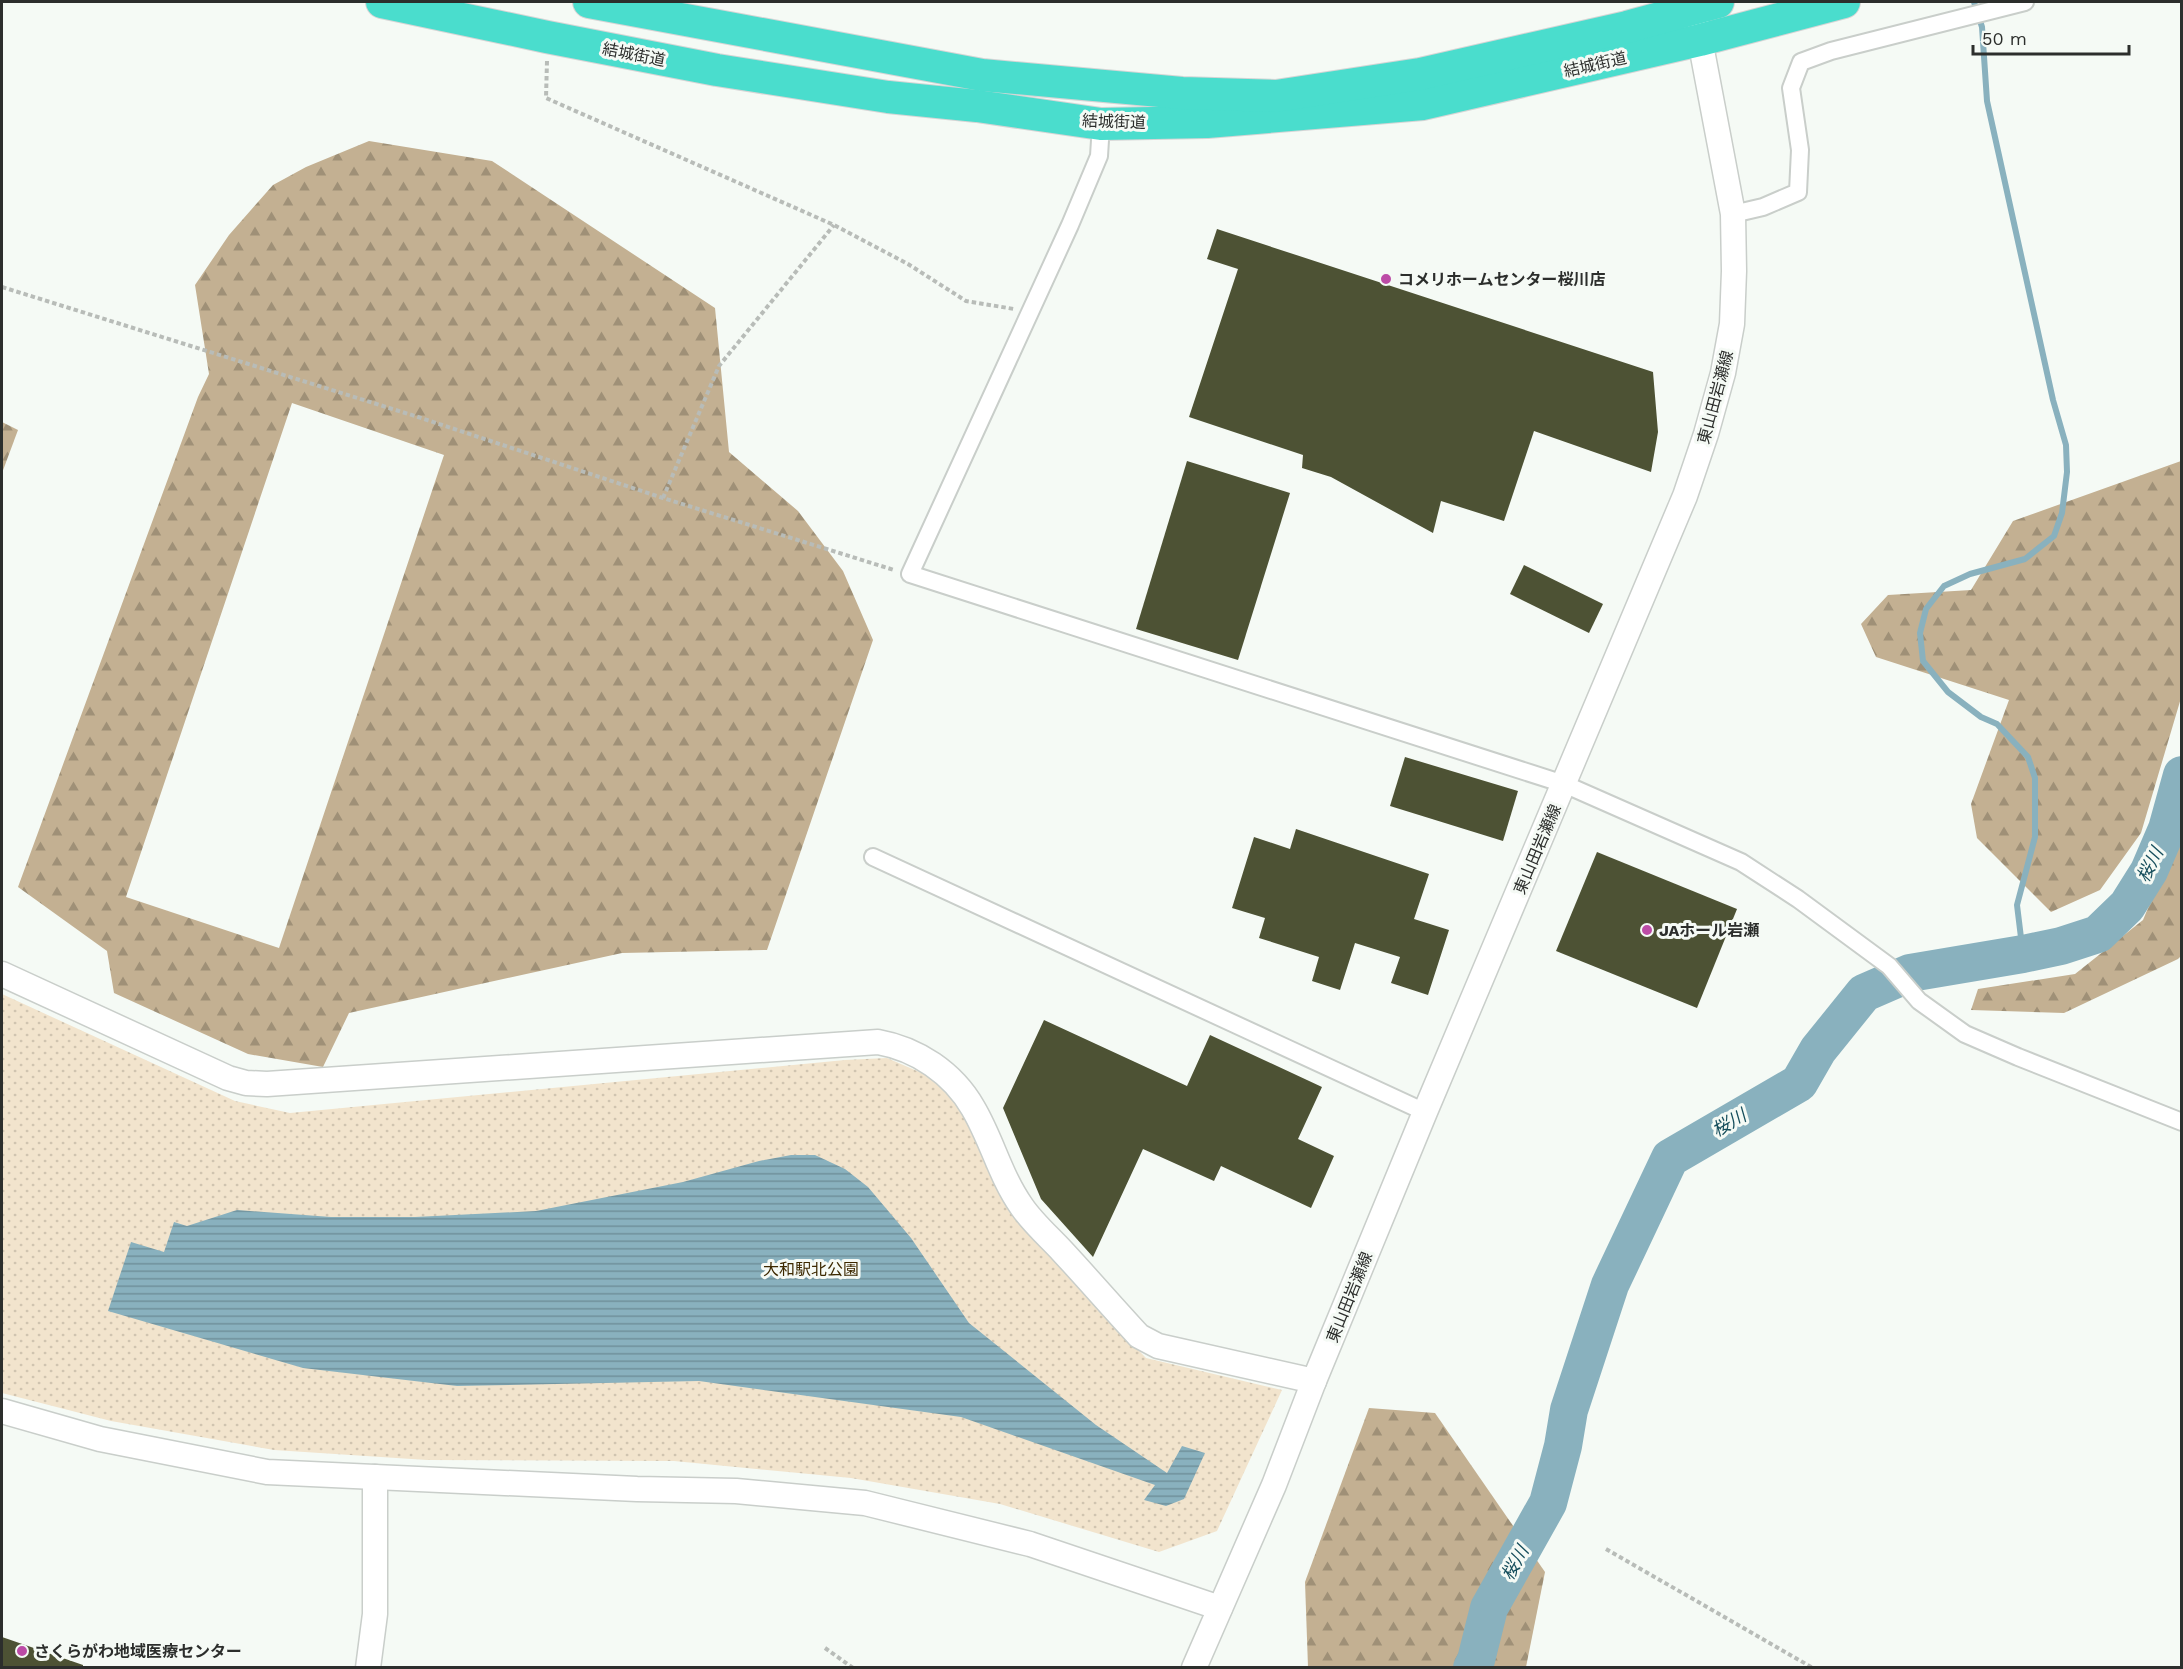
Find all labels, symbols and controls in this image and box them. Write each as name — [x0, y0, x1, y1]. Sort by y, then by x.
scale bar — [1973, 18, 2129, 56]
text: 50 m — [1982, 28, 2027, 49]
street label: 結城街道 — [601, 39, 667, 70]
street label: 結城街道 — [1562, 48, 1628, 81]
street label: 結城街道 — [1082, 111, 1146, 132]
place label: コメリホームセンター桜川店 — [1398, 270, 1606, 289]
marker: コメリホームセンター桜川店 — [1379, 272, 1393, 286]
street label: 東山田岩瀬線 — [1694, 348, 1737, 446]
street label: 東山田岩瀬線 — [1510, 801, 1565, 897]
water label: 桜川 — [2132, 842, 2168, 886]
place label: JAホール岩瀬 — [1659, 921, 1759, 940]
marker: JAホール岩瀬 — [1640, 923, 1654, 937]
water label: 桜川 — [1708, 1103, 1751, 1141]
street label: 東山田岩瀬線 — [1323, 1249, 1376, 1345]
park label: 大和駅北公園 — [763, 1260, 859, 1279]
water label: 桜川 — [1497, 1540, 1533, 1584]
place label: さくらがわ地域医療センター — [34, 1642, 242, 1661]
marker: さくらがわ地域医療センター — [15, 1644, 29, 1658]

